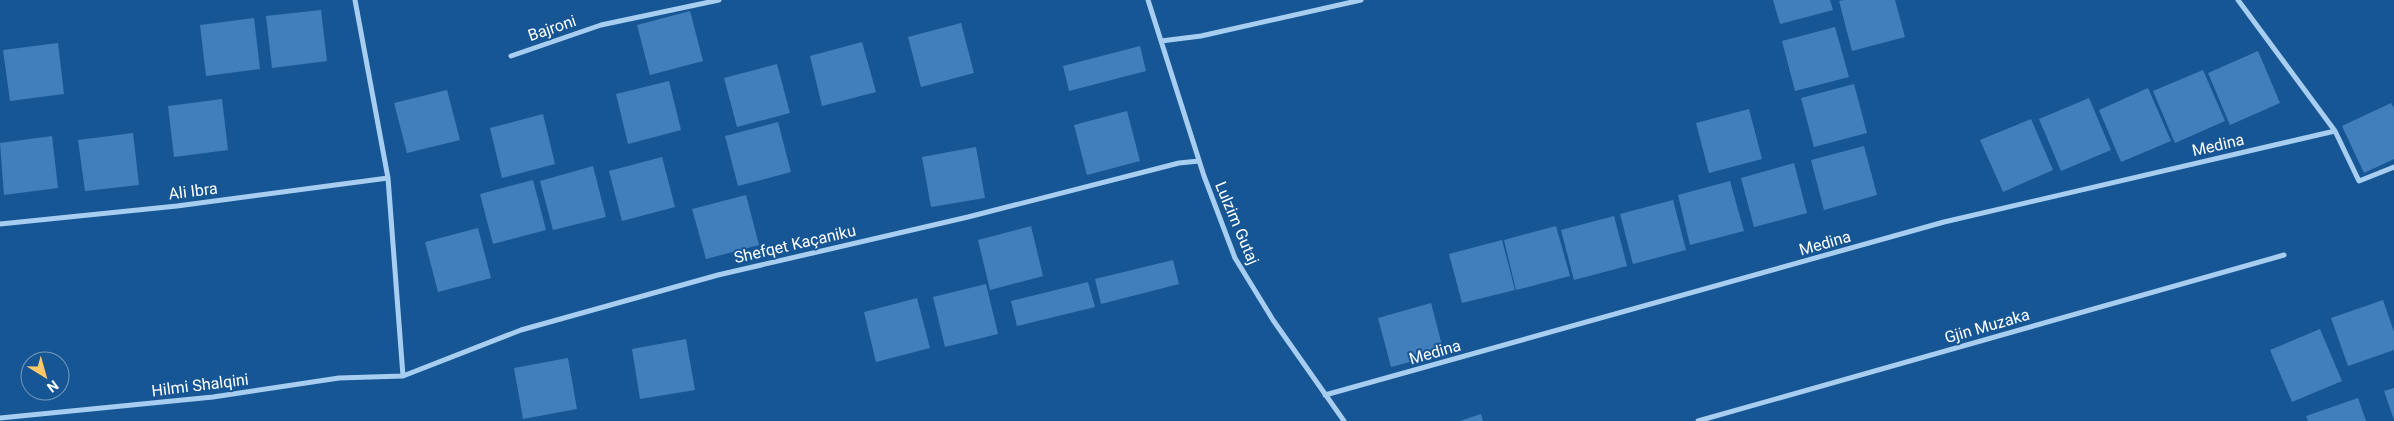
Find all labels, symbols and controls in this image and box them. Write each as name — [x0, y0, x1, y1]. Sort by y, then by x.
street label: Bajroni — [525, 11, 579, 45]
street label: Medina — [2190, 130, 2246, 160]
street label: Ali Ibra — [167, 179, 219, 203]
street label: Lulzim Gutaj — [1211, 179, 1263, 267]
street label: Shefqet Kaçaniku — [732, 221, 858, 267]
street label: Medina — [1797, 227, 1853, 259]
street label: Gjin Muzaka — [1942, 305, 2032, 347]
street label: Medina — [1407, 336, 1463, 368]
north arrow — [20, 351, 70, 401]
street label: Hilmi Shalqini — [150, 370, 250, 400]
text: N — [44, 377, 62, 396]

